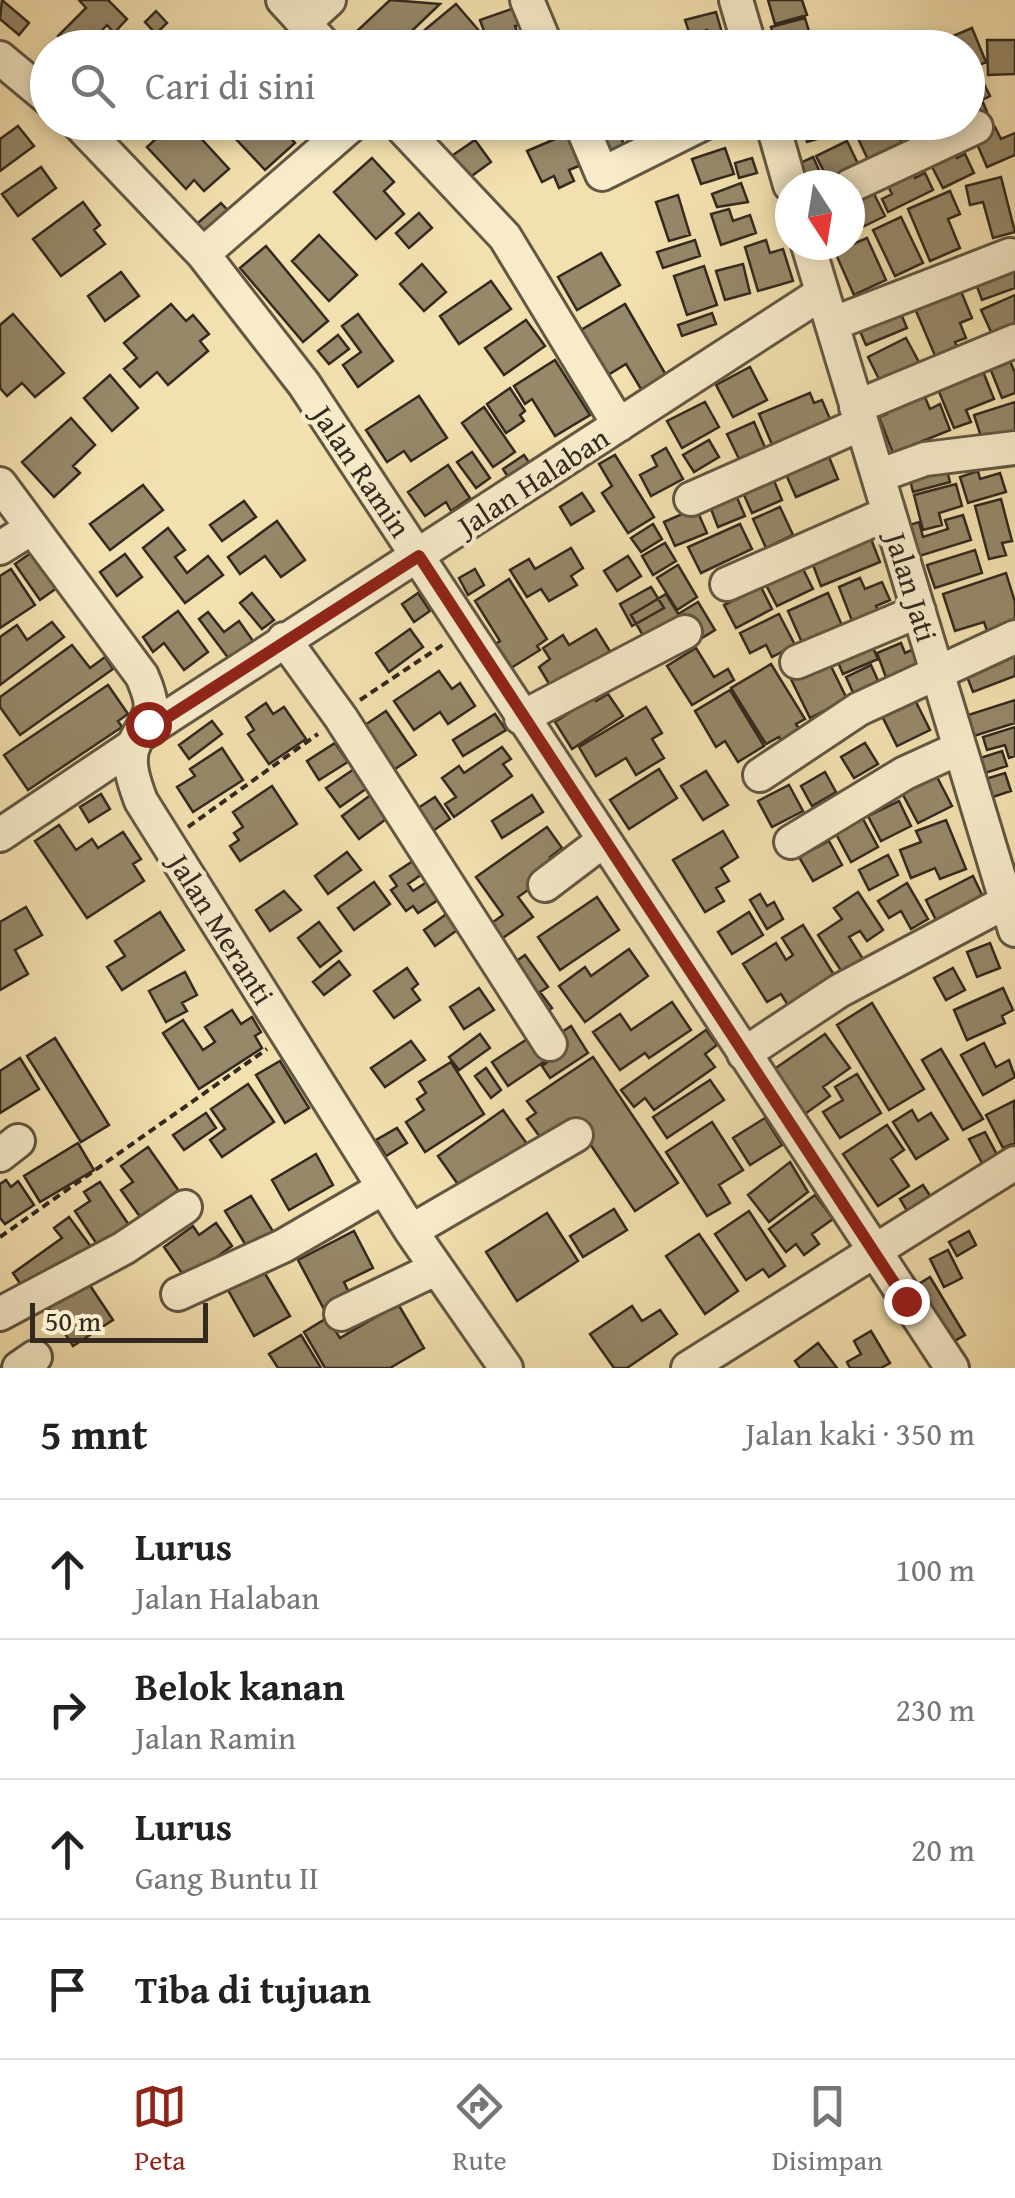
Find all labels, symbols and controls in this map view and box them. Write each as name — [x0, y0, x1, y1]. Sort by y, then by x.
search box — [30, 30, 985, 140]
text: Cari di sini — [145, 57, 315, 113]
icon: search — [65, 58, 120, 113]
north arrow — [775, 170, 865, 260]
street label: Jalan Ramin — [299, 393, 423, 546]
street label: Jalan Halaban — [445, 415, 618, 549]
street label: Jalan Jati — [873, 523, 949, 647]
route start — [126, 702, 172, 748]
street label: Jalan Meranti — [156, 842, 286, 1013]
route end — [884, 1279, 930, 1325]
scale bar — [30, 1298, 208, 1342]
text: 50 m — [45, 1300, 101, 1341]
text: 5 mnt — [40, 1403, 148, 1464]
text: Jalan kaki · 350 m — [745, 1410, 975, 1457]
text: Lurus — [135, 1518, 232, 1574]
icon: ahead — [40, 1542, 95, 1597]
text: 100 m — [896, 1546, 975, 1593]
text: Jalan Halaban — [135, 1574, 319, 1621]
text: Belok kanan — [135, 1658, 345, 1714]
icon: right — [40, 1682, 95, 1737]
text: 230 m — [896, 1686, 975, 1733]
text: Jalan Ramin — [135, 1714, 296, 1761]
text: Lurus — [135, 1798, 232, 1854]
icon: ahead — [40, 1822, 95, 1877]
text: 20 m — [911, 1826, 975, 1873]
text: Gang Buntu II — [135, 1854, 319, 1901]
text: Tiba di tujuan — [135, 1961, 371, 2017]
icon: arrive — [40, 1962, 95, 2017]
tab: Peta — [132, 2079, 187, 2180]
tab: Rute — [452, 2079, 507, 2180]
tab: Disimpan — [772, 2079, 883, 2180]

